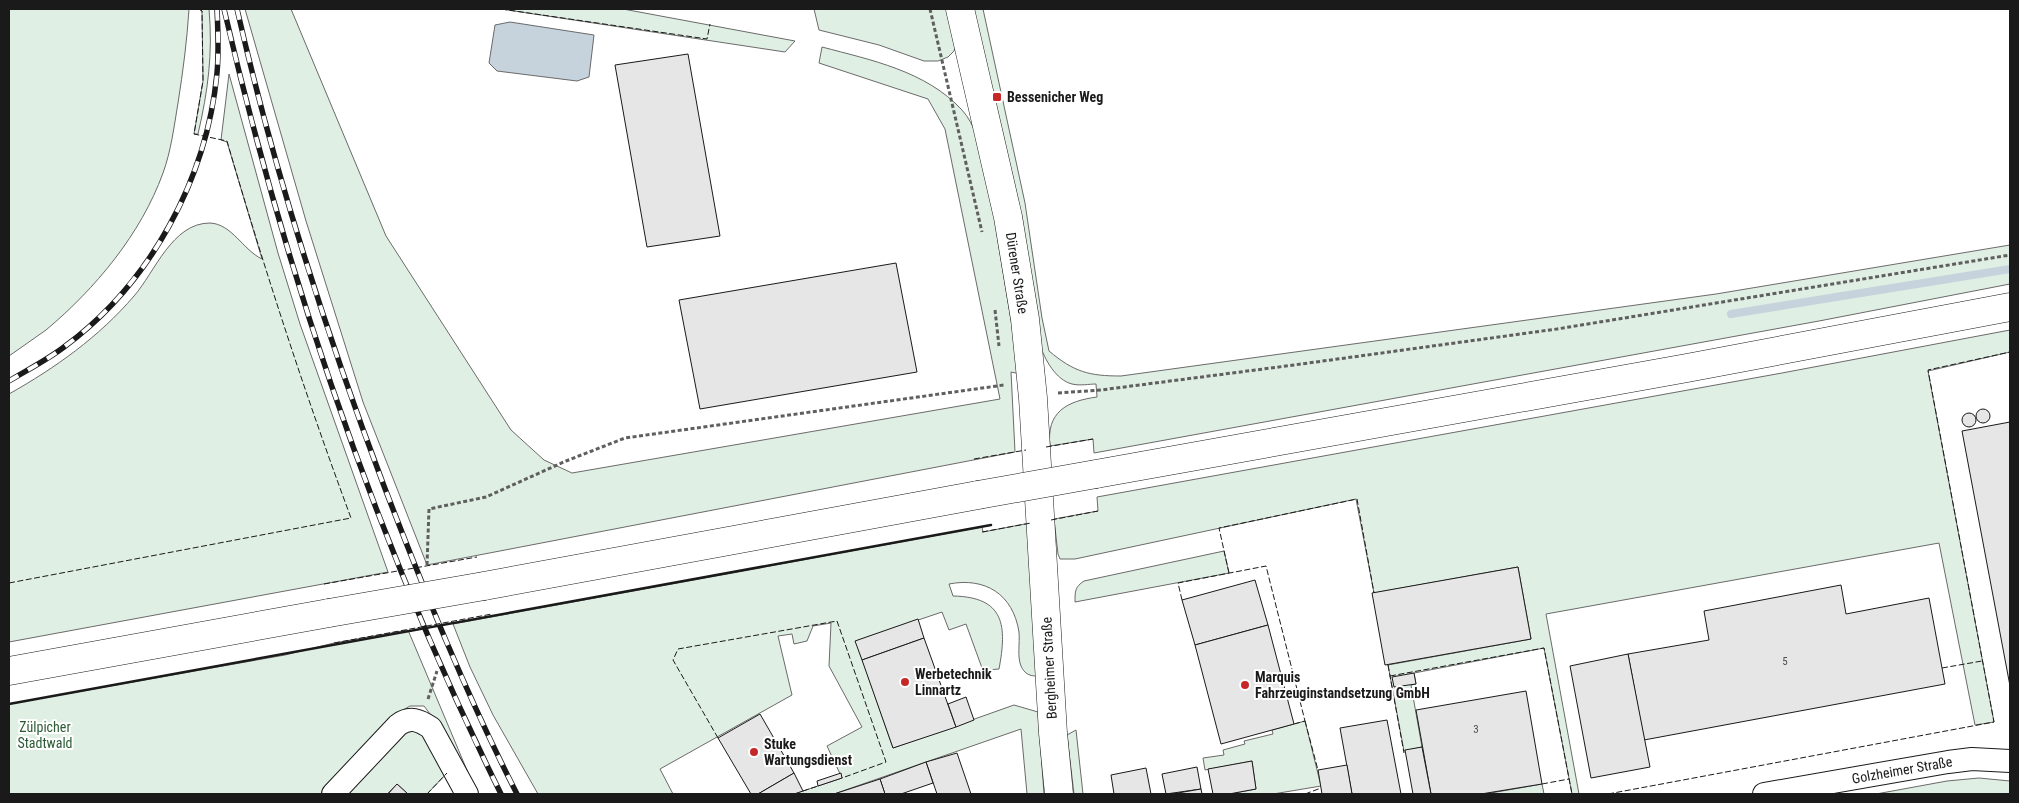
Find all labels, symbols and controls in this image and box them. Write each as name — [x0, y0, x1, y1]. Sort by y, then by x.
place label: Bessenicher Weg — [1007, 89, 1103, 105]
marker: Bessenicher Weg — [991, 91, 1003, 103]
street label: Dürener Straße — [1003, 231, 1031, 315]
street label: Bergheimer Straße — [1038, 616, 1060, 720]
house number: 5 — [1782, 655, 1788, 668]
place label: Werbetechnik Linnartz — [915, 666, 992, 698]
place label: Marquis Fahrzeuginstandsetzung GmbH — [1255, 669, 1430, 701]
marker: Werbetechnik Linnartz — [899, 676, 911, 688]
marker: Marquis Fahrzeuginstandsetzung GmbH — [1239, 679, 1251, 691]
park label: Zülpicher Stadtwald — [17, 719, 73, 751]
house number: 3 — [1473, 723, 1479, 736]
place label: Stuke Wartungsdienst — [764, 736, 852, 768]
marker: Stuke Wartungsdienst — [748, 746, 760, 758]
street label: Golzheimer Straße — [1851, 753, 1954, 787]

